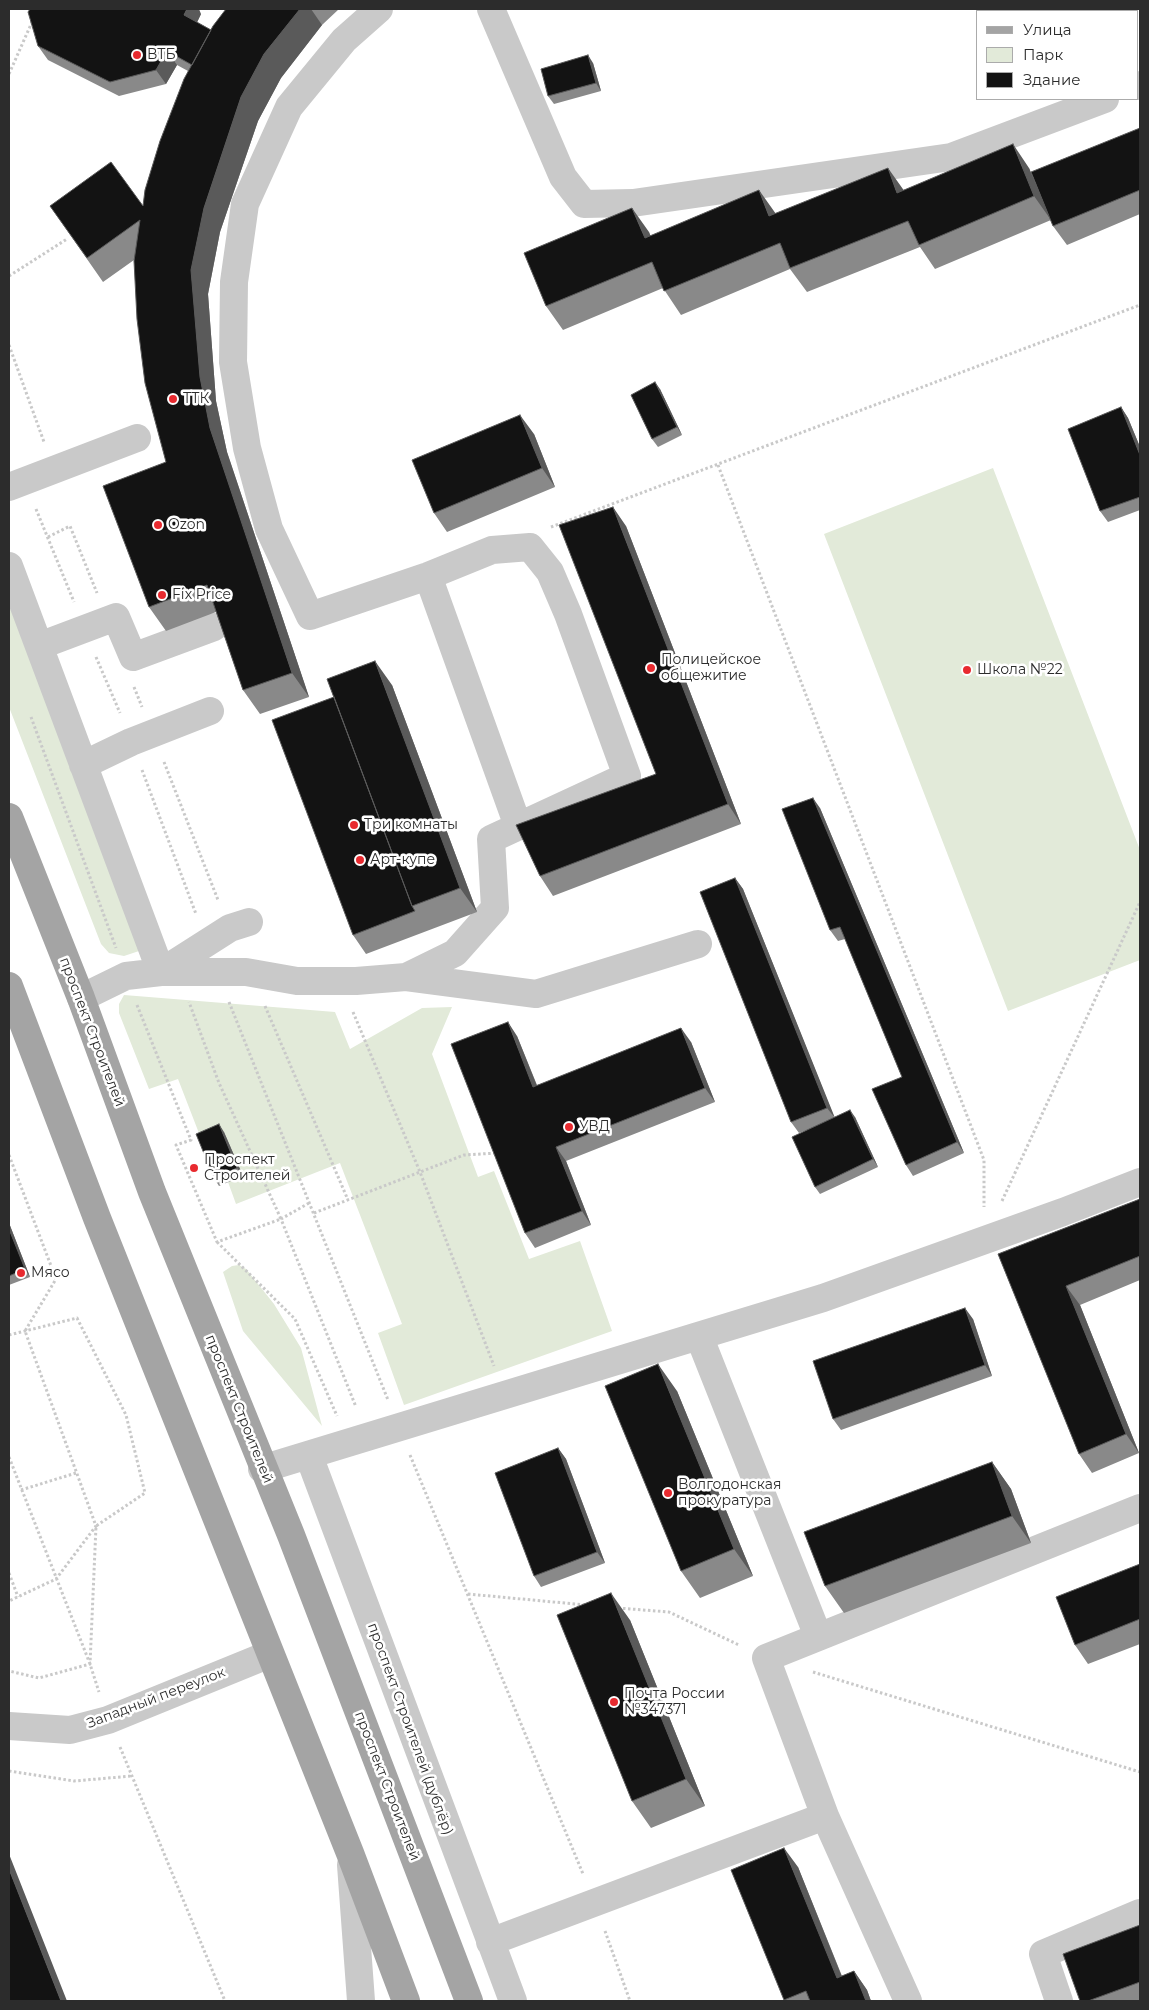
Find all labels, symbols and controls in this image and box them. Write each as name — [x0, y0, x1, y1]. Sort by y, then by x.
legend — [976, 10, 1139, 100]
text: Улица — [1023, 20, 1071, 39]
text: Парк — [1023, 45, 1063, 64]
place label: ВТБ — [147, 47, 176, 63]
marker: ВТБ — [131, 49, 143, 61]
text: Здание — [1023, 70, 1081, 89]
place label: ТТК — [183, 391, 209, 407]
marker: ТТК — [167, 393, 179, 405]
place label: Ozon — [168, 517, 205, 533]
marker: Ozon — [152, 519, 164, 531]
place label: Fix Price — [172, 587, 231, 603]
marker: Fix Price — [156, 589, 168, 601]
place label: Полицейское общежитие — [661, 652, 761, 684]
marker: Полицейское общежитие — [645, 662, 657, 674]
place label: Школа №22 — [977, 662, 1063, 678]
marker: Школа №22 — [961, 664, 973, 676]
place label: Три комнаты — [364, 817, 458, 833]
marker: Три комнаты — [348, 819, 360, 831]
place label: Арт-купе — [370, 852, 435, 868]
marker: Арт-купе — [354, 854, 366, 866]
street label: проспект Строителей — [56, 955, 128, 1109]
place label: УВД — [579, 1119, 610, 1135]
marker: УВД — [563, 1121, 575, 1133]
place label: Проспект Строителей — [204, 1152, 290, 1184]
marker: Проспект Строителей — [188, 1162, 200, 1174]
place label: Мясо — [31, 1265, 70, 1281]
marker: Мясо — [15, 1267, 27, 1279]
street label: проспект Строителей — [201, 1332, 277, 1486]
place label: Волгодонская прокуратура — [678, 1477, 781, 1510]
marker: Волгодонская прокуратура — [662, 1487, 674, 1499]
street label: проспект Строителей (дублёр) — [364, 1621, 456, 1837]
street label: Западный переулок — [84, 1664, 228, 1732]
place label: Почта России №347371 — [624, 1686, 725, 1718]
marker: Почта России №347371 — [608, 1696, 620, 1708]
street label: проспект Строителей — [351, 1709, 423, 1863]

